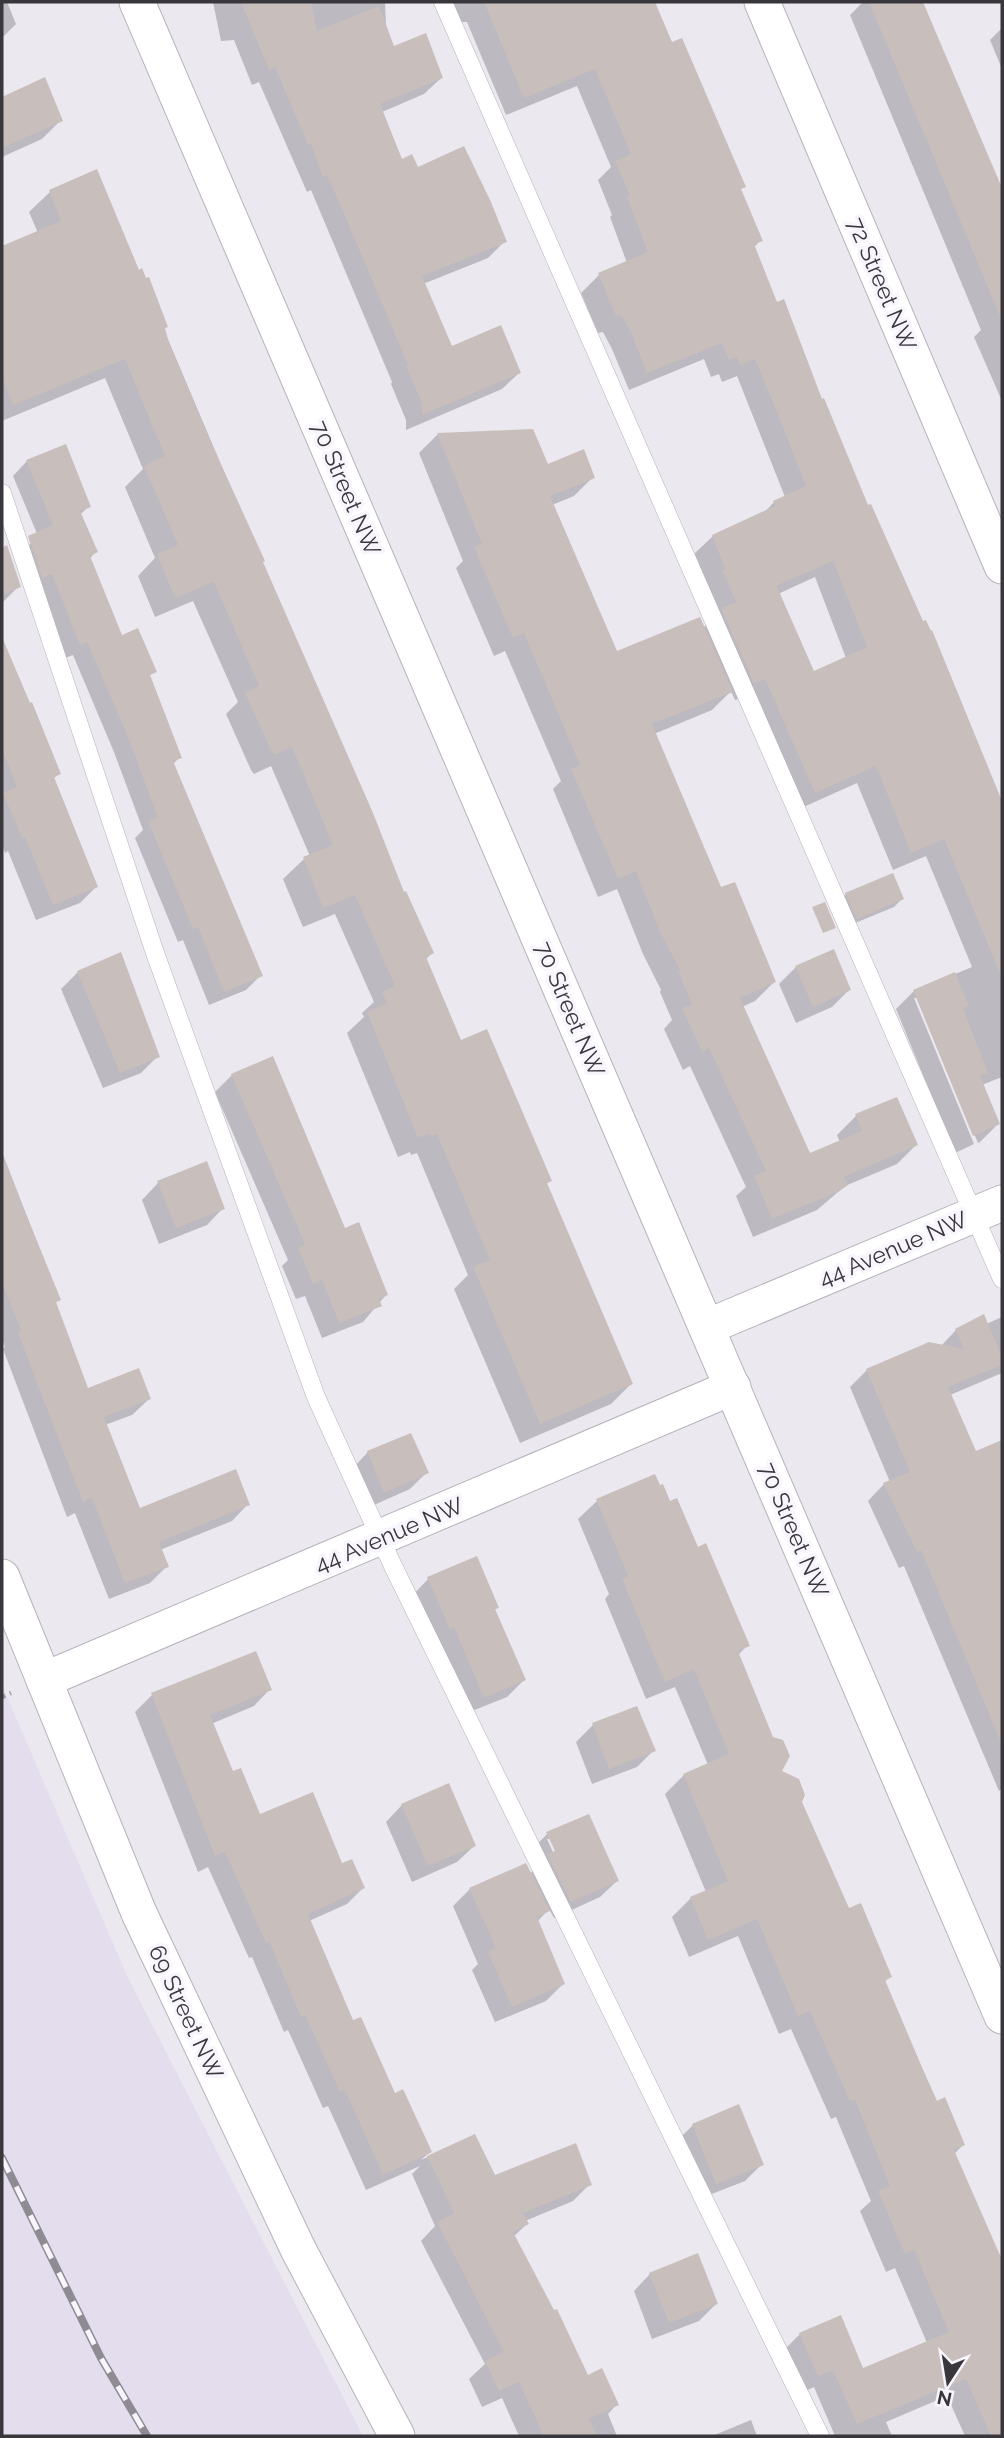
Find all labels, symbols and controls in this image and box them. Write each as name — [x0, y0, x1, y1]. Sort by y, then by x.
street label: 72 Street NW — [842, 213, 923, 354]
street label: 70 Street NW — [306, 416, 387, 559]
street label: 70 Street NW — [530, 937, 611, 1080]
street label: 44 Avenue NW — [815, 1205, 971, 1292]
street label: 70 Street NW — [754, 1458, 835, 1601]
street label: 44 Avenue NW — [311, 1491, 467, 1578]
street label: 69 Street NW — [144, 1941, 229, 2083]
north arrow — [913, 2347, 983, 2417]
text: N — [935, 2386, 954, 2411]

